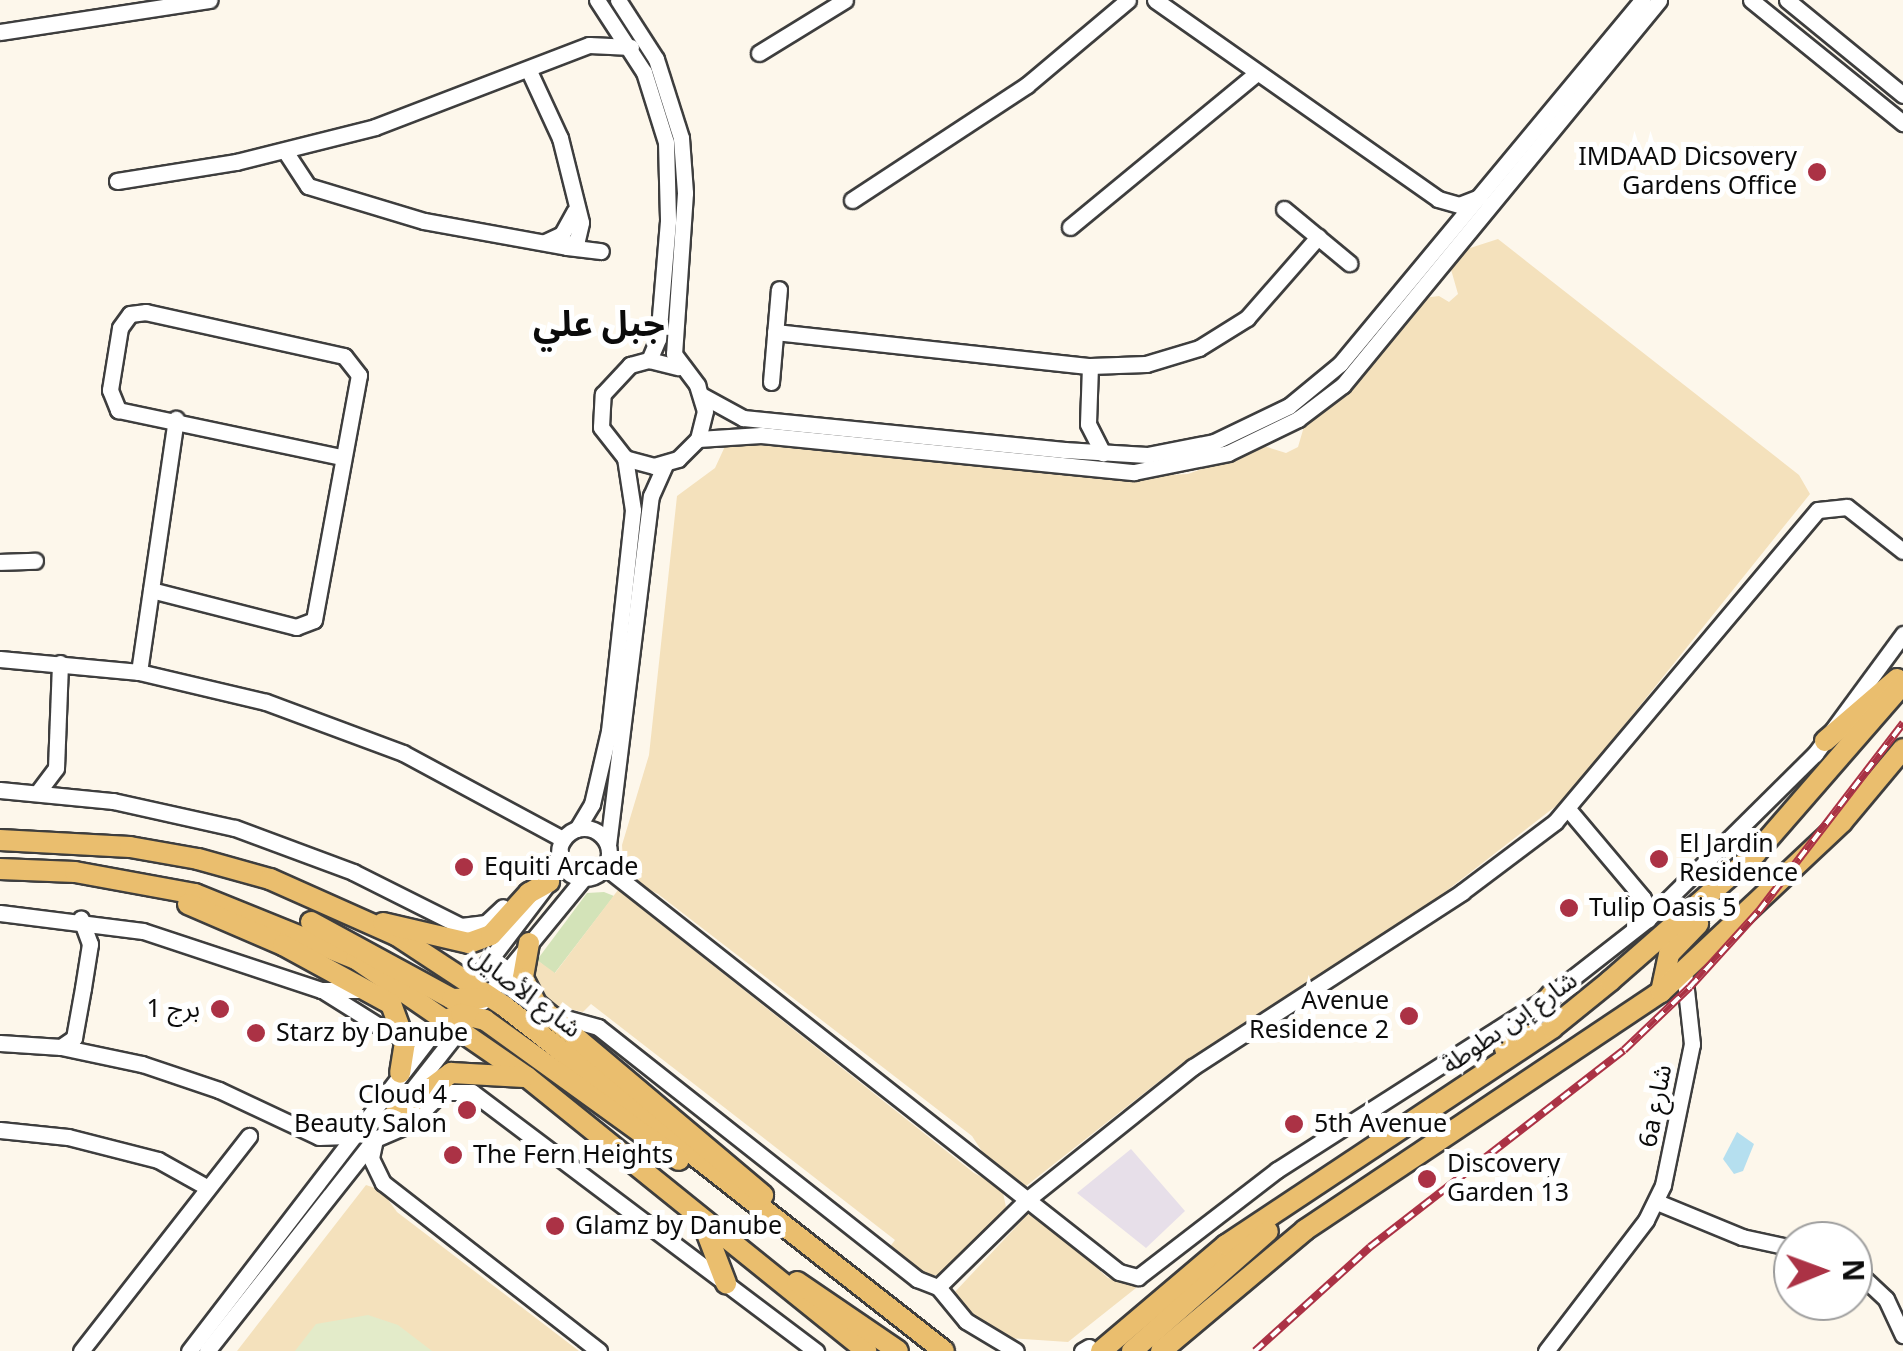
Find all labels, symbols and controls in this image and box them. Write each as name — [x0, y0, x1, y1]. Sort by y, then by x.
place label: IMDAAD Dicsovery Gardens Office — [1578, 143, 1797, 202]
marker: IMDAAD Dicsovery Gardens Office — [1806, 161, 1828, 183]
district label: جبل علي — [533, 304, 665, 346]
place label: El Jardin Residence — [1679, 830, 1798, 889]
marker: El Jardin Residence — [1648, 848, 1670, 870]
place label: Equiti Arcade — [484, 852, 638, 882]
marker: Equiti Arcade — [453, 856, 475, 878]
place label: Tulip Oasis 5 — [1589, 893, 1737, 923]
marker: Tulip Oasis 5 — [1558, 897, 1580, 919]
street label: شارع الأصايل — [464, 942, 586, 1044]
street label: شارع إبن بطوطة — [1437, 965, 1583, 1081]
place label: Avenue Residence 2 — [1249, 987, 1389, 1046]
place label: برج 1 — [147, 994, 200, 1024]
marker: برج 1 — [209, 998, 231, 1020]
marker: Avenue Residence 2 — [1398, 1005, 1420, 1027]
place label: Starz by Danube — [276, 1018, 468, 1048]
marker: Starz by Danube — [245, 1022, 267, 1044]
street label: 6a شارع — [1633, 1062, 1679, 1150]
place label: Cloud 4 Beauty Salon — [294, 1081, 447, 1140]
marker: Cloud 4 Beauty Salon — [456, 1099, 478, 1121]
place label: 5th Avenue — [1314, 1109, 1447, 1139]
marker: 5th Avenue — [1283, 1113, 1305, 1135]
place label: The Fern Heights — [473, 1140, 673, 1170]
marker: The Fern Heights — [442, 1144, 464, 1166]
place label: Discovery Garden 13 — [1447, 1150, 1569, 1209]
marker: Discovery Garden 13 — [1416, 1168, 1438, 1190]
place label: Glamz by Danube — [575, 1211, 782, 1241]
marker: Glamz by Danube — [544, 1215, 566, 1237]
north arrow — [1773, 1221, 1873, 1321]
text: N — [1822, 1259, 1881, 1282]

